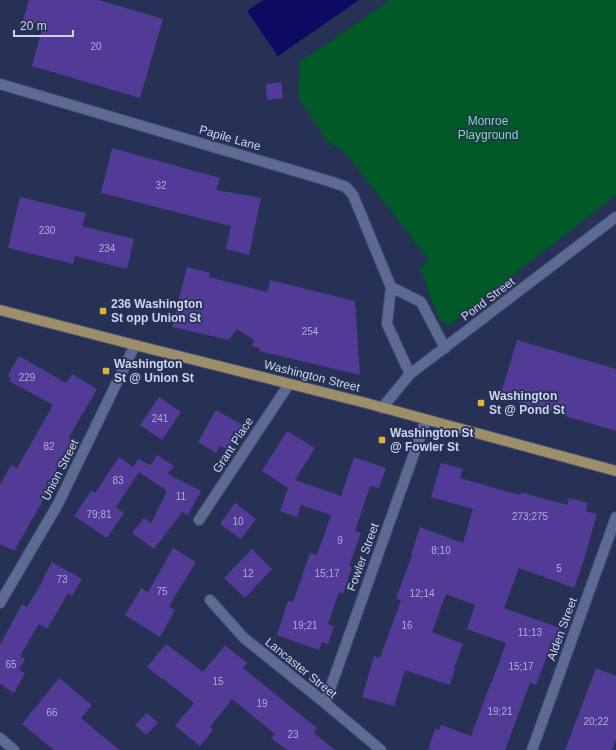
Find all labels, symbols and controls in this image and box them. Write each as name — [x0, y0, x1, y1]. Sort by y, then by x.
scale bar — [14, 12, 73, 38]
text: 20 m — [20, 19, 47, 33]
house number: 20 — [90, 41, 102, 52]
park label: Monroe Playground — [458, 114, 518, 142]
street label: Papile Lane — [198, 123, 263, 154]
house number: 32 — [155, 180, 167, 191]
house number: 230 — [39, 225, 56, 236]
house number: 234 — [99, 243, 116, 254]
street label: Pond Street — [458, 274, 518, 324]
place label: 236 Washington St opp Union St — [111, 297, 203, 325]
marker: 236 Washington St opp Union St — [98, 306, 108, 316]
house number: 254 — [302, 326, 319, 337]
place label: Washington St @ Union St — [114, 357, 194, 385]
street label: Washington Street — [263, 357, 362, 395]
marker: Washington St @ Union St — [101, 366, 111, 376]
house number: 229 — [19, 372, 36, 383]
place label: Washington St @ Pond St — [489, 389, 565, 417]
marker: Washington St @ Pond St — [476, 398, 486, 408]
house number: 241 — [152, 413, 169, 424]
street label: Grant Place — [210, 414, 256, 475]
place label: Washington St @ Fowler St — [390, 426, 474, 454]
marker: Washington St @ Fowler St — [377, 435, 387, 445]
street label: Union Street — [39, 437, 82, 503]
house number: 82 — [43, 441, 55, 452]
house number: 83 — [112, 475, 124, 486]
house number: 11 — [176, 491, 187, 502]
house number: 79;81 — [86, 509, 112, 520]
house number: 273;275 — [512, 511, 549, 522]
house number: 10 — [232, 516, 244, 527]
street label: Fowler Street — [344, 520, 382, 593]
house number: 9 — [337, 535, 343, 546]
house number: 8;10 — [431, 545, 451, 556]
house number: 5 — [556, 563, 562, 574]
house number: 12 — [242, 568, 254, 579]
house number: 15;17 — [314, 568, 340, 579]
house number: 73 — [56, 574, 68, 585]
house number: 75 — [156, 586, 168, 597]
house number: 12;14 — [409, 588, 435, 599]
street label: Alden Street — [544, 595, 580, 662]
house number: 19;21 — [292, 620, 318, 631]
house number: 16 — [401, 620, 413, 631]
house number: 11;13 — [518, 627, 543, 638]
street label: Lancaster Street — [262, 635, 340, 702]
house number: 65 — [5, 659, 17, 670]
house number: 15;17 — [508, 661, 534, 672]
house number: 15 — [212, 676, 224, 687]
house number: 19 — [256, 698, 268, 709]
house number: 19;21 — [487, 706, 513, 717]
house number: 66 — [46, 707, 58, 718]
house number: 20;22 — [583, 716, 609, 727]
house number: 23 — [287, 729, 299, 740]

